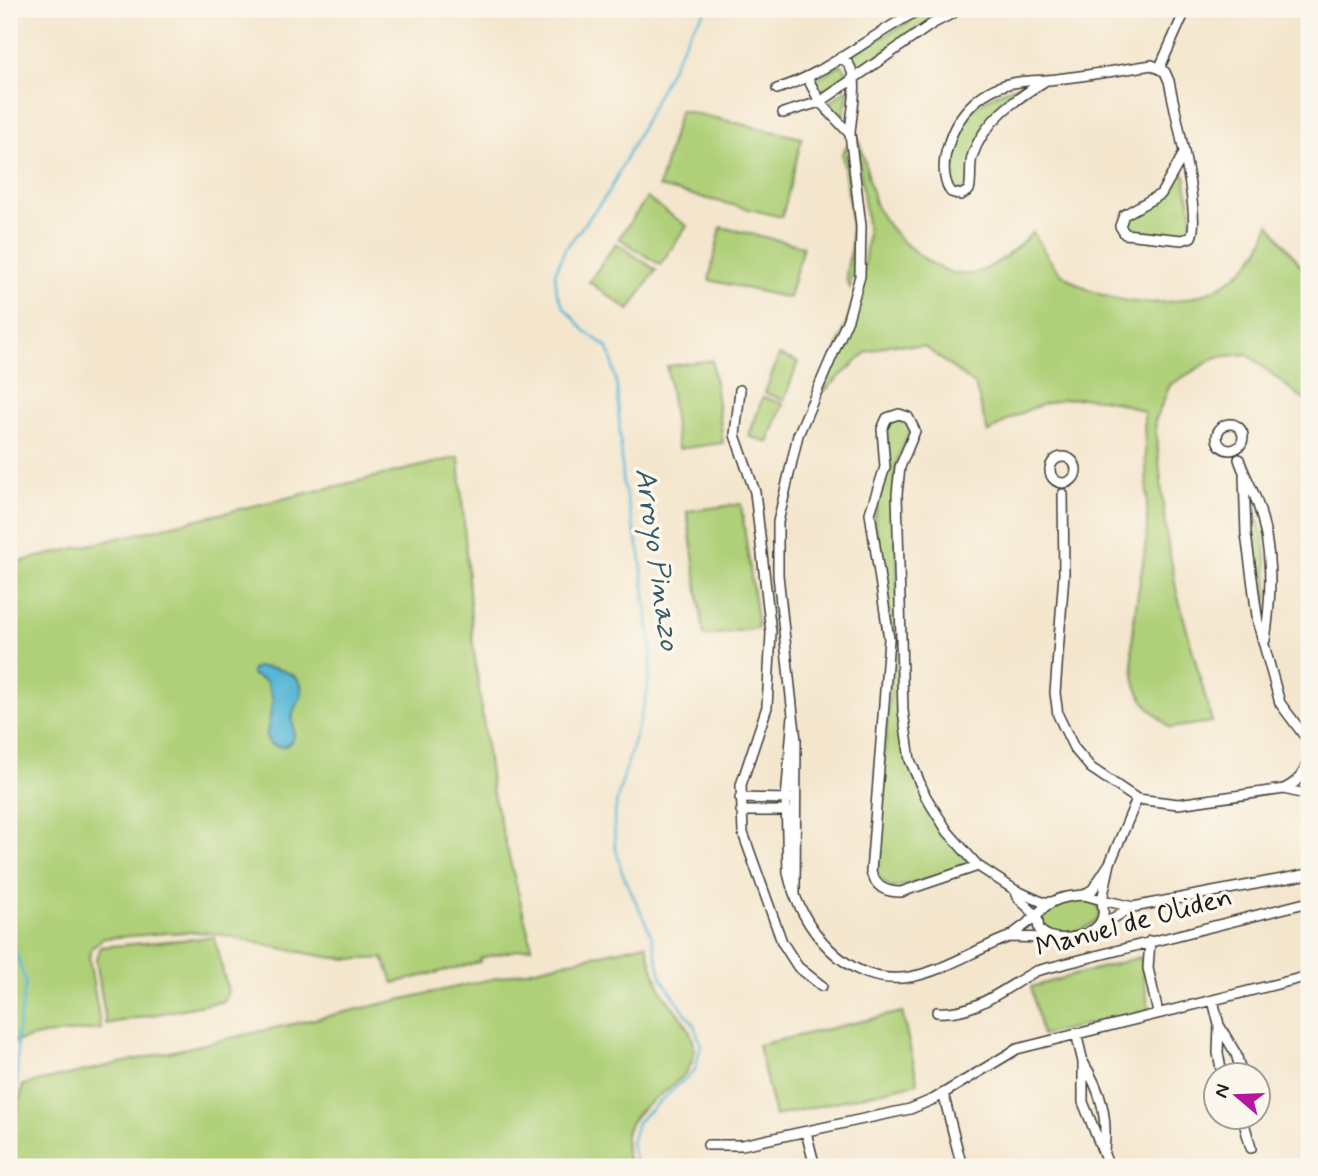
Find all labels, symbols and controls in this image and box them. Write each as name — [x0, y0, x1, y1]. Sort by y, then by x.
water label: Arroyo Pinazo — [625, 465, 689, 654]
street label: Manuel de Oliden — [1032, 879, 1236, 967]
north arrow — [1202, 1060, 1272, 1130]
text: N — [1208, 1081, 1236, 1101]

